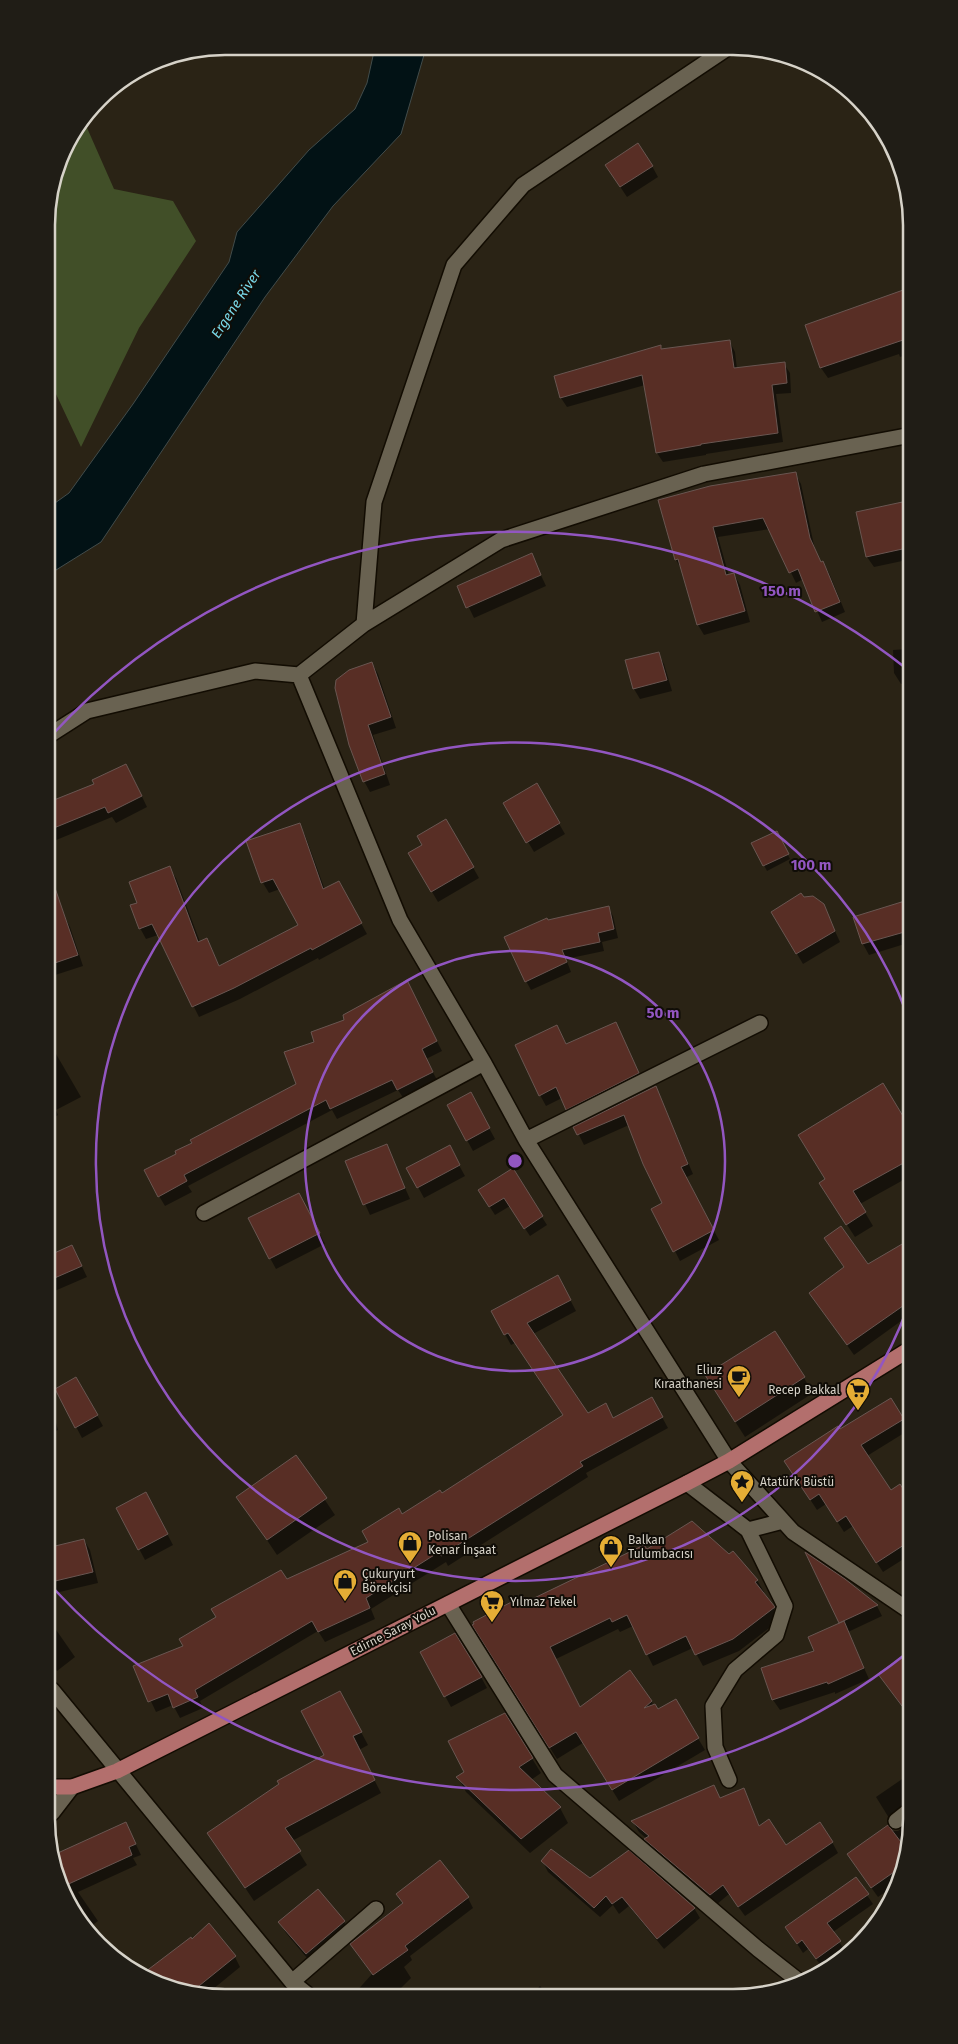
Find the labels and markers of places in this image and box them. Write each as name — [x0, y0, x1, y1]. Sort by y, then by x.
centre of rings — [506, 1152, 524, 1170]
place label: Eliuz Kıraathanesi — [654, 1363, 722, 1391]
cafe icon: Eliuz Kıraathanesi — [726, 1364, 752, 1398]
supermarket icon: Recep Bakkal — [845, 1377, 871, 1411]
place label: Recep Bakkal — [768, 1383, 840, 1397]
place icon: Atatürk Büstü — [729, 1469, 755, 1503]
place label: Atatürk Büstü — [760, 1475, 834, 1489]
place label: Polisan Kenar İnşaat — [428, 1529, 497, 1557]
shop icon: Polisan Kenar İnşaat — [397, 1530, 423, 1564]
place label: Balkan Tulumbacısı — [628, 1533, 693, 1561]
shop icon: Balkan Tulumbacısı — [598, 1534, 624, 1568]
place label: Çukuryurt Börekçisi — [362, 1567, 416, 1595]
shop icon: Çukuryurt Börekçisi — [332, 1568, 358, 1602]
supermarket icon: Yılmaz Tekel — [479, 1589, 505, 1623]
place label: Yılmaz Tekel — [510, 1595, 577, 1609]

